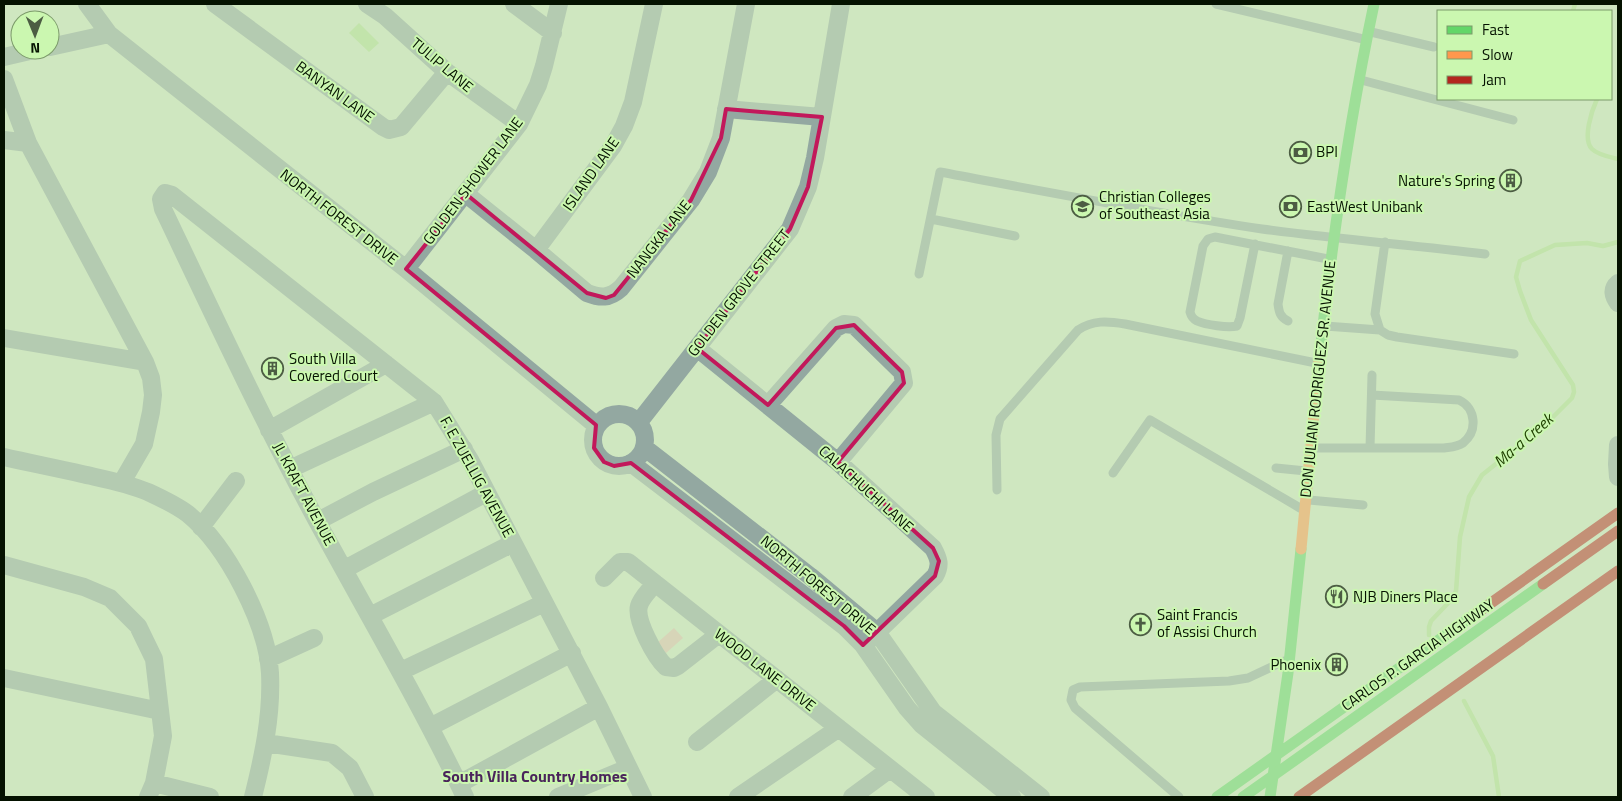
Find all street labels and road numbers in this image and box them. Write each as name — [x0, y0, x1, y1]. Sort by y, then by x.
street label: TULIP LANE — [406, 32, 479, 98]
street label: BANYAN LANE — [291, 55, 379, 128]
street label: GOLDEN SHOWER LANE — [417, 112, 528, 249]
street label: ISLAND LANE — [557, 132, 625, 215]
street label: NORTH FOREST DRIVE — [275, 163, 403, 270]
street label: NANGKA LANE — [621, 195, 697, 283]
street label: GOLDEN GROVE STREET — [682, 224, 796, 361]
street label: DON JULIAN RODRIGUEZ SR. AVENUE — [1294, 259, 1341, 499]
street label: F. E ZUELLIG AVENUE — [435, 412, 520, 541]
street label: JL KRAFT AVENUE — [267, 438, 341, 550]
street label: CALACHUCHI LANE — [814, 440, 919, 538]
street label: NORTH FOREST DRIVE — [756, 529, 881, 640]
street label: CARLOS P. GARCIA HIGHWAY — [1336, 593, 1499, 716]
street label: WOOD LANE DRIVE — [710, 623, 821, 717]

